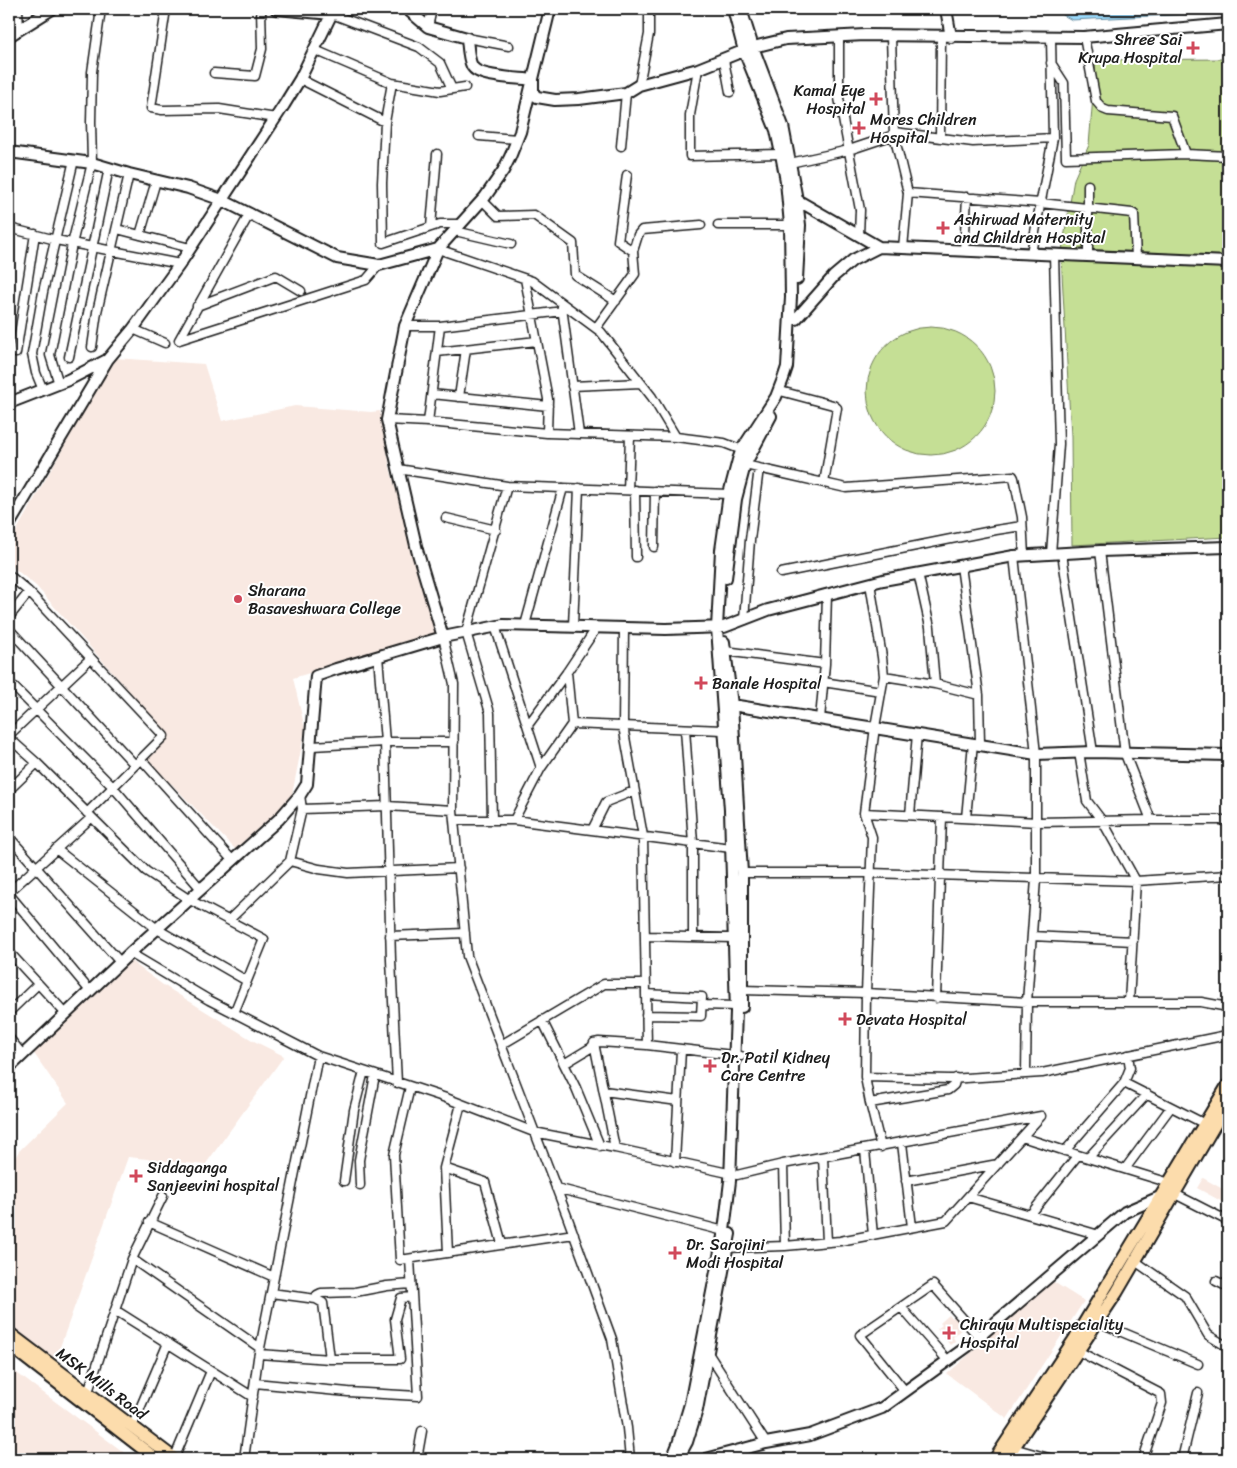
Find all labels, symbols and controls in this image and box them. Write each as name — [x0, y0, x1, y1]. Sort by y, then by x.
place label: Shree Sai Krupa Hospital — [1078, 25, 1183, 72]
marker: Shree Sai Krupa Hospital — [1186, 41, 1200, 55]
place label: Kamal Eye Hospital — [793, 76, 865, 123]
marker: Kamal Eye Hospital — [869, 92, 883, 106]
place label: Mores Children Hospital — [870, 105, 977, 152]
marker: Mores Children Hospital — [852, 121, 866, 135]
place label: Ashirwad Maternity and Children Hospital — [953, 205, 1106, 252]
marker: Ashirwad Maternity and Children Hospital — [936, 221, 950, 235]
place label: Sharana Basaveshwara College — [248, 576, 401, 623]
marker: Sharana Basaveshwara College — [232, 593, 244, 605]
place label: Banale Hospital — [712, 669, 822, 698]
marker: Banale Hospital — [694, 676, 708, 690]
place label: Devata Hospital — [856, 1005, 967, 1034]
marker: Devata Hospital — [838, 1012, 852, 1026]
place label: Dr. Patil Kidney Care Centre — [721, 1043, 831, 1090]
marker: Dr. Patil Kidney Care Centre — [703, 1059, 717, 1073]
place label: Siddaganga Sanjeevini hospital — [147, 1153, 280, 1200]
marker: Siddaganga Sanjeevini hospital — [129, 1169, 143, 1183]
place label: Dr. Sarojini Modi Hospital — [686, 1230, 784, 1277]
marker: Dr. Sarojini Modi Hospital — [668, 1246, 682, 1260]
place label: Chirayu Multispeciality Hospital — [960, 1310, 1124, 1357]
marker: Chirayu Multispeciality Hospital — [942, 1326, 956, 1340]
street label: MSK Mills Road — [50, 1339, 155, 1429]

